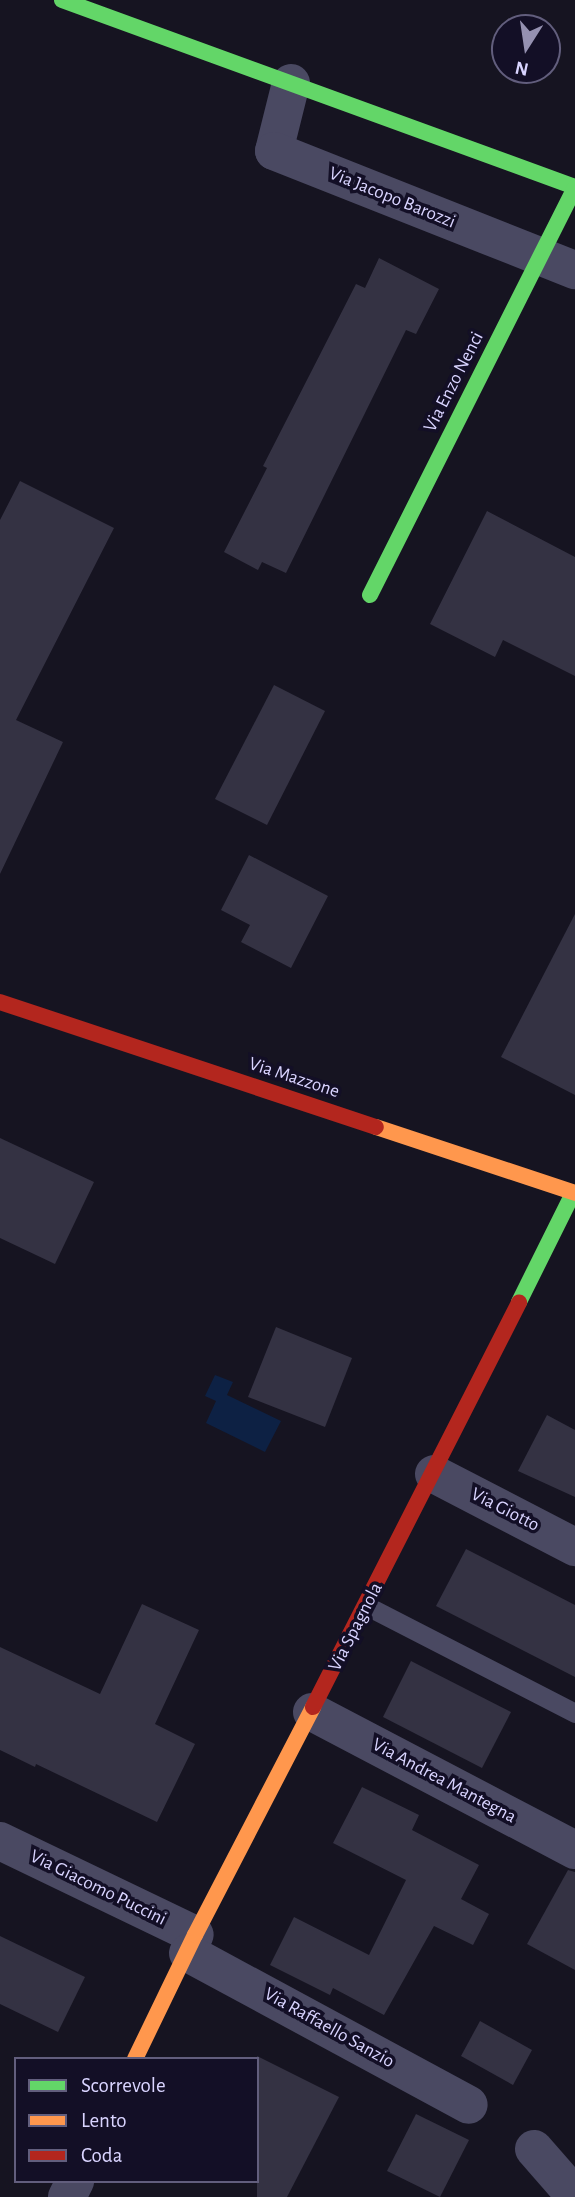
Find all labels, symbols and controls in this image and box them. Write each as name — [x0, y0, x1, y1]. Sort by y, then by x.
north arrow — [491, 14, 561, 84]
text: N — [514, 57, 530, 79]
street label: Via Jacopo Barozzi — [325, 162, 459, 234]
street label: Via Enzo Nenci — [419, 328, 489, 436]
street label: Via Mazzone — [246, 1053, 342, 1103]
street label: Via Giotto — [467, 1483, 543, 1537]
street label: Via Spagnola — [324, 1579, 388, 1675]
street label: Via Andrea Mantegna — [368, 1733, 520, 1829]
street label: Via Giacomo Puccini — [26, 1845, 170, 1931]
street label: Via Raffaello Sanzio — [260, 1983, 398, 2073]
legend — [14, 2057, 259, 2183]
text: Scorrevole — [81, 2075, 166, 2096]
text: Lento — [81, 2110, 127, 2131]
text: Coda — [81, 2145, 122, 2166]

